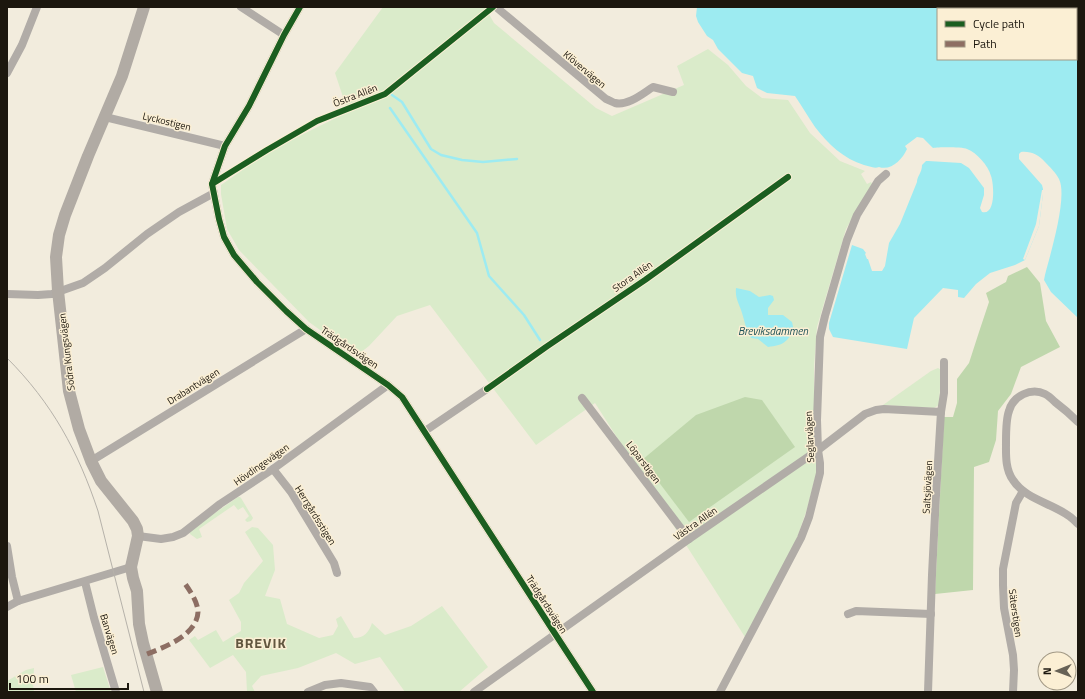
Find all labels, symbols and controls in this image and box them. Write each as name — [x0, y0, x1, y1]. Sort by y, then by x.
legend — [937, 8, 1077, 60]
text: Cycle path — [973, 14, 1025, 33]
text: Path — [973, 34, 997, 53]
street label: Klövervägen — [560, 47, 609, 92]
street label: Östra Allén — [331, 80, 380, 111]
street label: Lyckostigen — [141, 108, 193, 135]
street label: Stora Allén — [609, 257, 655, 296]
street label: Södra Kungsvägen — [54, 312, 79, 392]
street label: Trädgårdsvägen — [318, 323, 382, 372]
water label: Breviksdammen — [738, 323, 809, 339]
street label: Drabantvägen — [164, 364, 222, 409]
street label: Seglarvägen — [801, 411, 818, 463]
street label: Löparstigen — [623, 438, 665, 487]
street label: Hövdingevägen — [230, 440, 292, 489]
street label: Saltsjövägen — [919, 460, 936, 514]
street label: Herrgårdsstigen — [291, 482, 340, 548]
street label: Västra Allén — [670, 503, 720, 544]
street label: Trädgårdsvägen — [522, 572, 571, 636]
street label: Säterstigen — [1005, 588, 1026, 638]
street label: Banvägen — [96, 612, 123, 656]
district label: BREVIK — [235, 632, 287, 653]
north arrow — [1037, 651, 1077, 691]
scale bar — [10, 665, 128, 691]
text: N — [1039, 667, 1055, 675]
text: 100 m — [16, 669, 49, 688]

